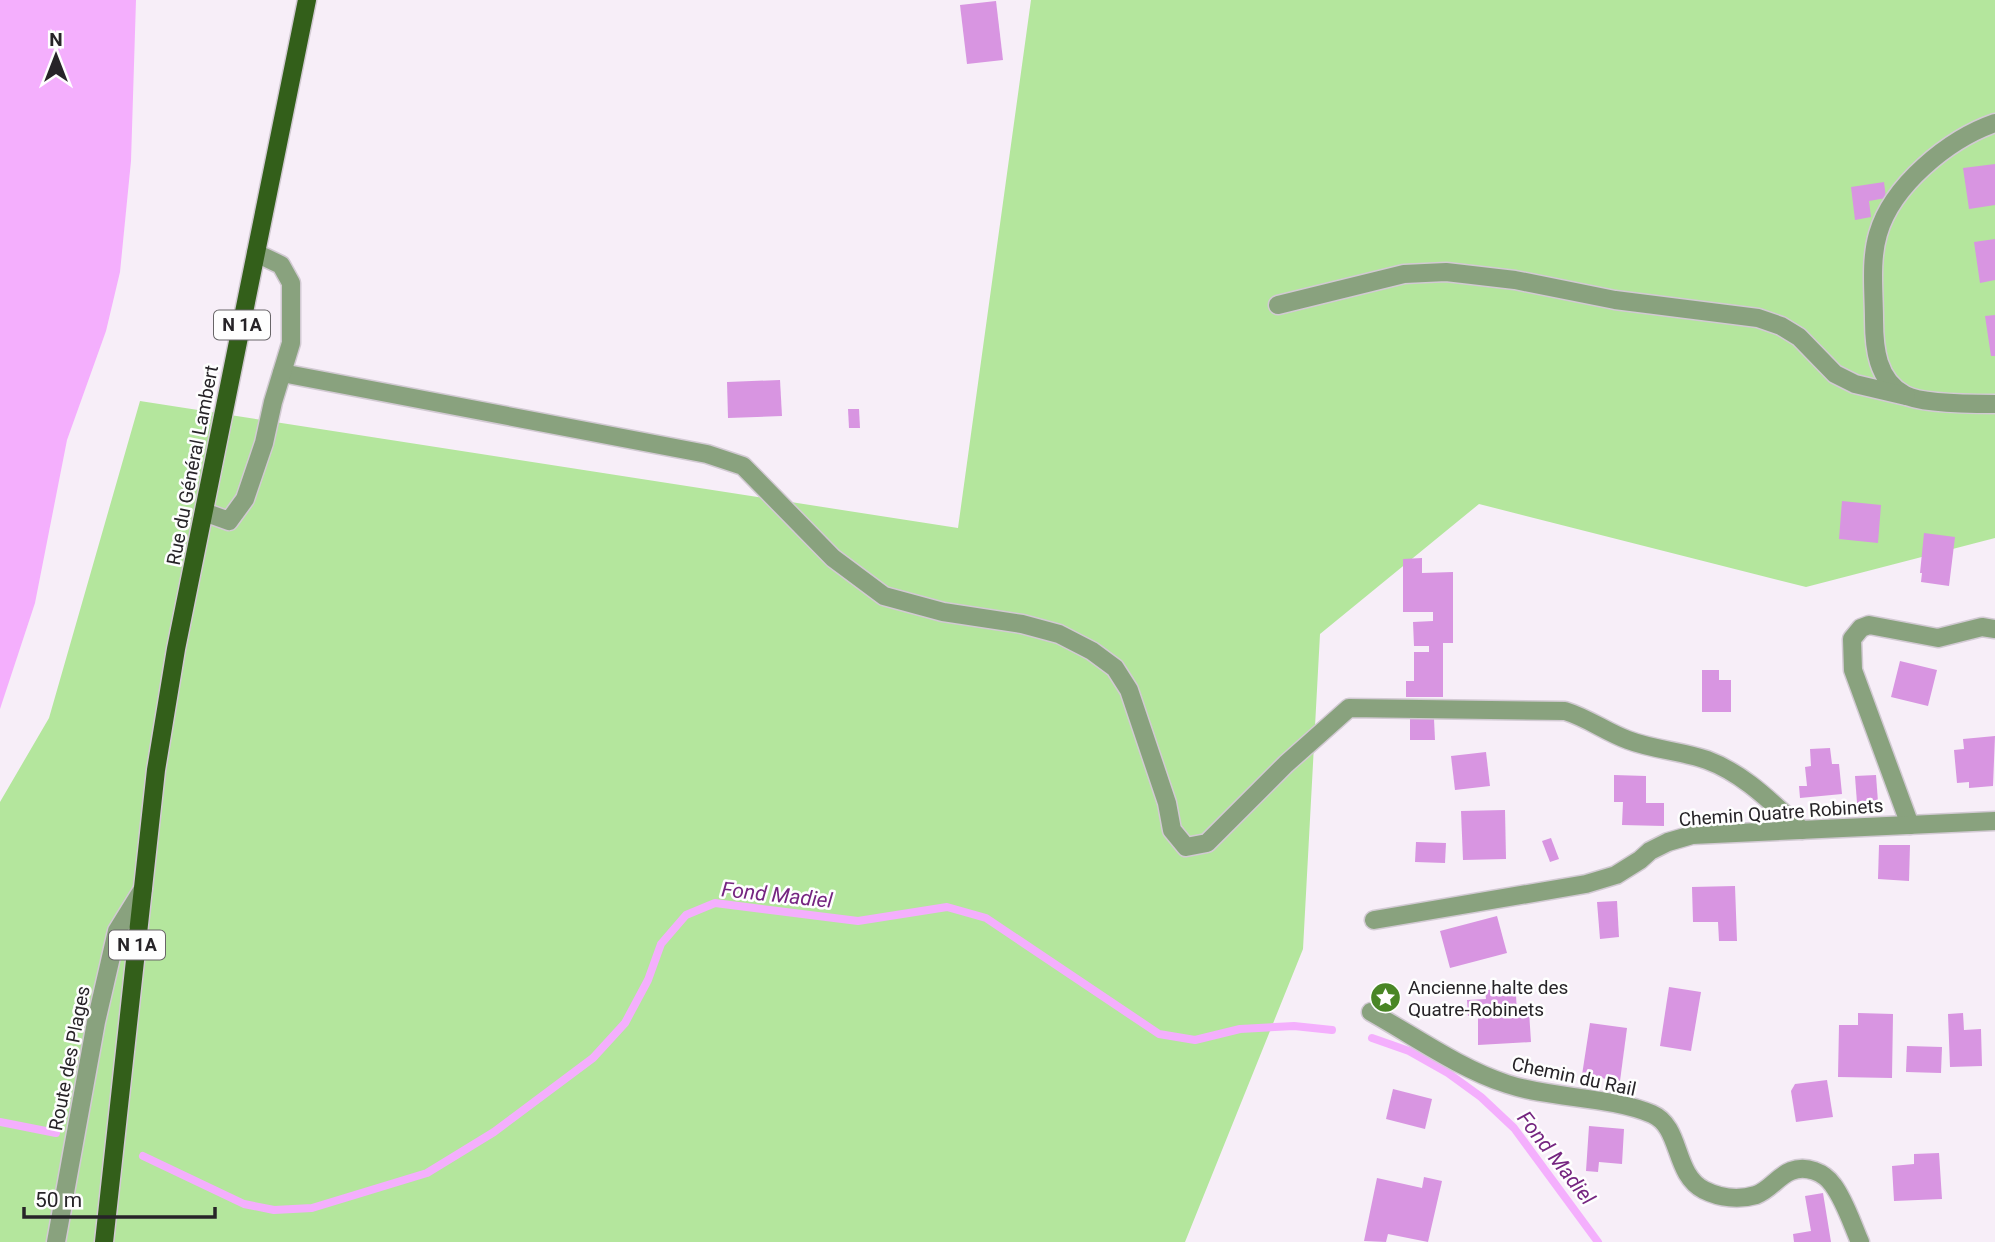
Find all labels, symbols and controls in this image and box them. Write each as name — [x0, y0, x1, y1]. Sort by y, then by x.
north arrow — [21, 21, 91, 91]
text: N — [49, 28, 63, 51]
road number: N 1A — [214, 310, 270, 340]
street label: Rue du Général Lambert — [162, 363, 223, 567]
street label: Chemin Quatre Robinets — [1678, 794, 1884, 831]
water label: Fond Madiel — [720, 877, 835, 913]
road number: N 1A — [109, 930, 165, 960]
place label: Ancienne halte des Quatre-Robinets — [1408, 976, 1568, 1021]
place icon: Ancienne halte des Quatre-Robinets — [1368, 981, 1402, 1015]
street label: Route des Plages — [44, 984, 95, 1132]
street label: Chemin du Rail — [1510, 1052, 1638, 1101]
water label: Fond Madiel — [1512, 1107, 1600, 1210]
scale bar — [24, 1176, 215, 1220]
text: 50 m — [35, 1188, 82, 1212]

